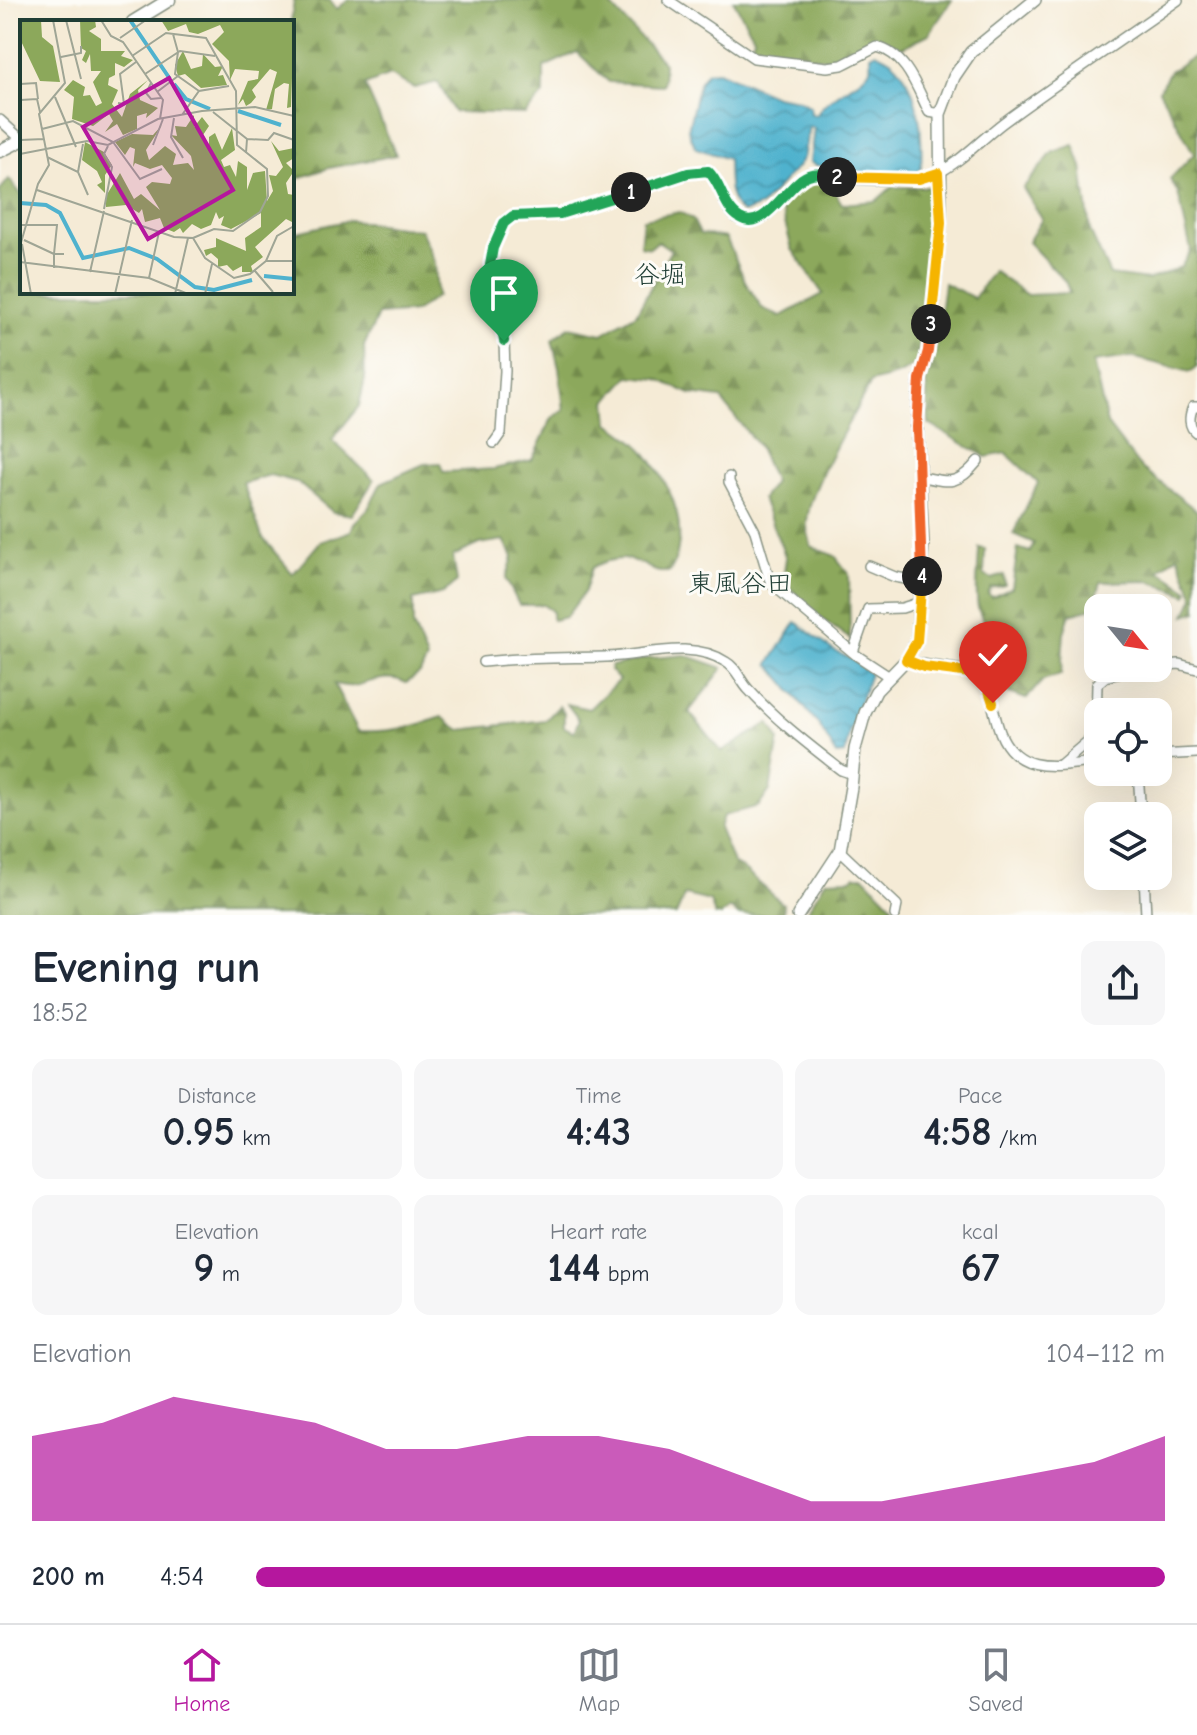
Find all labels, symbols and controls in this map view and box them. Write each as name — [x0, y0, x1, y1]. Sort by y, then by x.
inset map — [20, 20, 294, 294]
pin: 2 — [817, 157, 857, 197]
text: 2 — [832, 164, 842, 190]
pin: 1 — [611, 172, 651, 212]
text: 1 — [627, 179, 635, 205]
pin — [470, 259, 538, 341]
district label: 谷堀 — [634, 260, 686, 290]
icon: arrive — [482, 271, 526, 315]
pin: 3 — [911, 304, 951, 344]
text: 3 — [926, 311, 936, 337]
pin: 4 — [902, 556, 942, 596]
text: 4 — [917, 563, 927, 589]
district label: 東風谷田 — [688, 569, 792, 599]
north arrow — [1084, 594, 1172, 682]
map controls — [1084, 594, 1172, 890]
pin — [959, 621, 1027, 703]
icon: check — [971, 633, 1015, 677]
button: locate — [1084, 698, 1172, 786]
button: layers — [1084, 802, 1172, 890]
button: share — [1081, 941, 1165, 1025]
text: Evening run — [32, 942, 260, 993]
text: 18:52 — [32, 998, 88, 1028]
text: Distance — [177, 1083, 256, 1109]
text: Time — [576, 1083, 621, 1109]
text: Pace — [958, 1083, 1002, 1109]
text: 0.95 — [163, 1109, 235, 1155]
text: 4:43 — [566, 1109, 631, 1155]
text: 4:58 — [923, 1109, 992, 1155]
text: km — [235, 1125, 271, 1151]
text: /km — [992, 1125, 1037, 1151]
text: Elevation — [175, 1219, 259, 1245]
text: Heart rate — [550, 1219, 647, 1245]
text: kcal — [962, 1219, 999, 1245]
text: 9 — [194, 1245, 215, 1291]
text: 144 — [548, 1245, 600, 1291]
text: 67 — [961, 1245, 1000, 1291]
text: m — [215, 1261, 240, 1287]
text: bpm — [600, 1261, 649, 1287]
text: Elevation — [32, 1339, 132, 1369]
text: 104–112 m — [1046, 1339, 1165, 1369]
text: 200 m — [32, 1562, 105, 1592]
text: 4:54 — [160, 1562, 204, 1592]
tab: Home — [174, 1643, 230, 1717]
tab: Map — [577, 1643, 621, 1717]
tab: Saved — [969, 1643, 1023, 1717]

